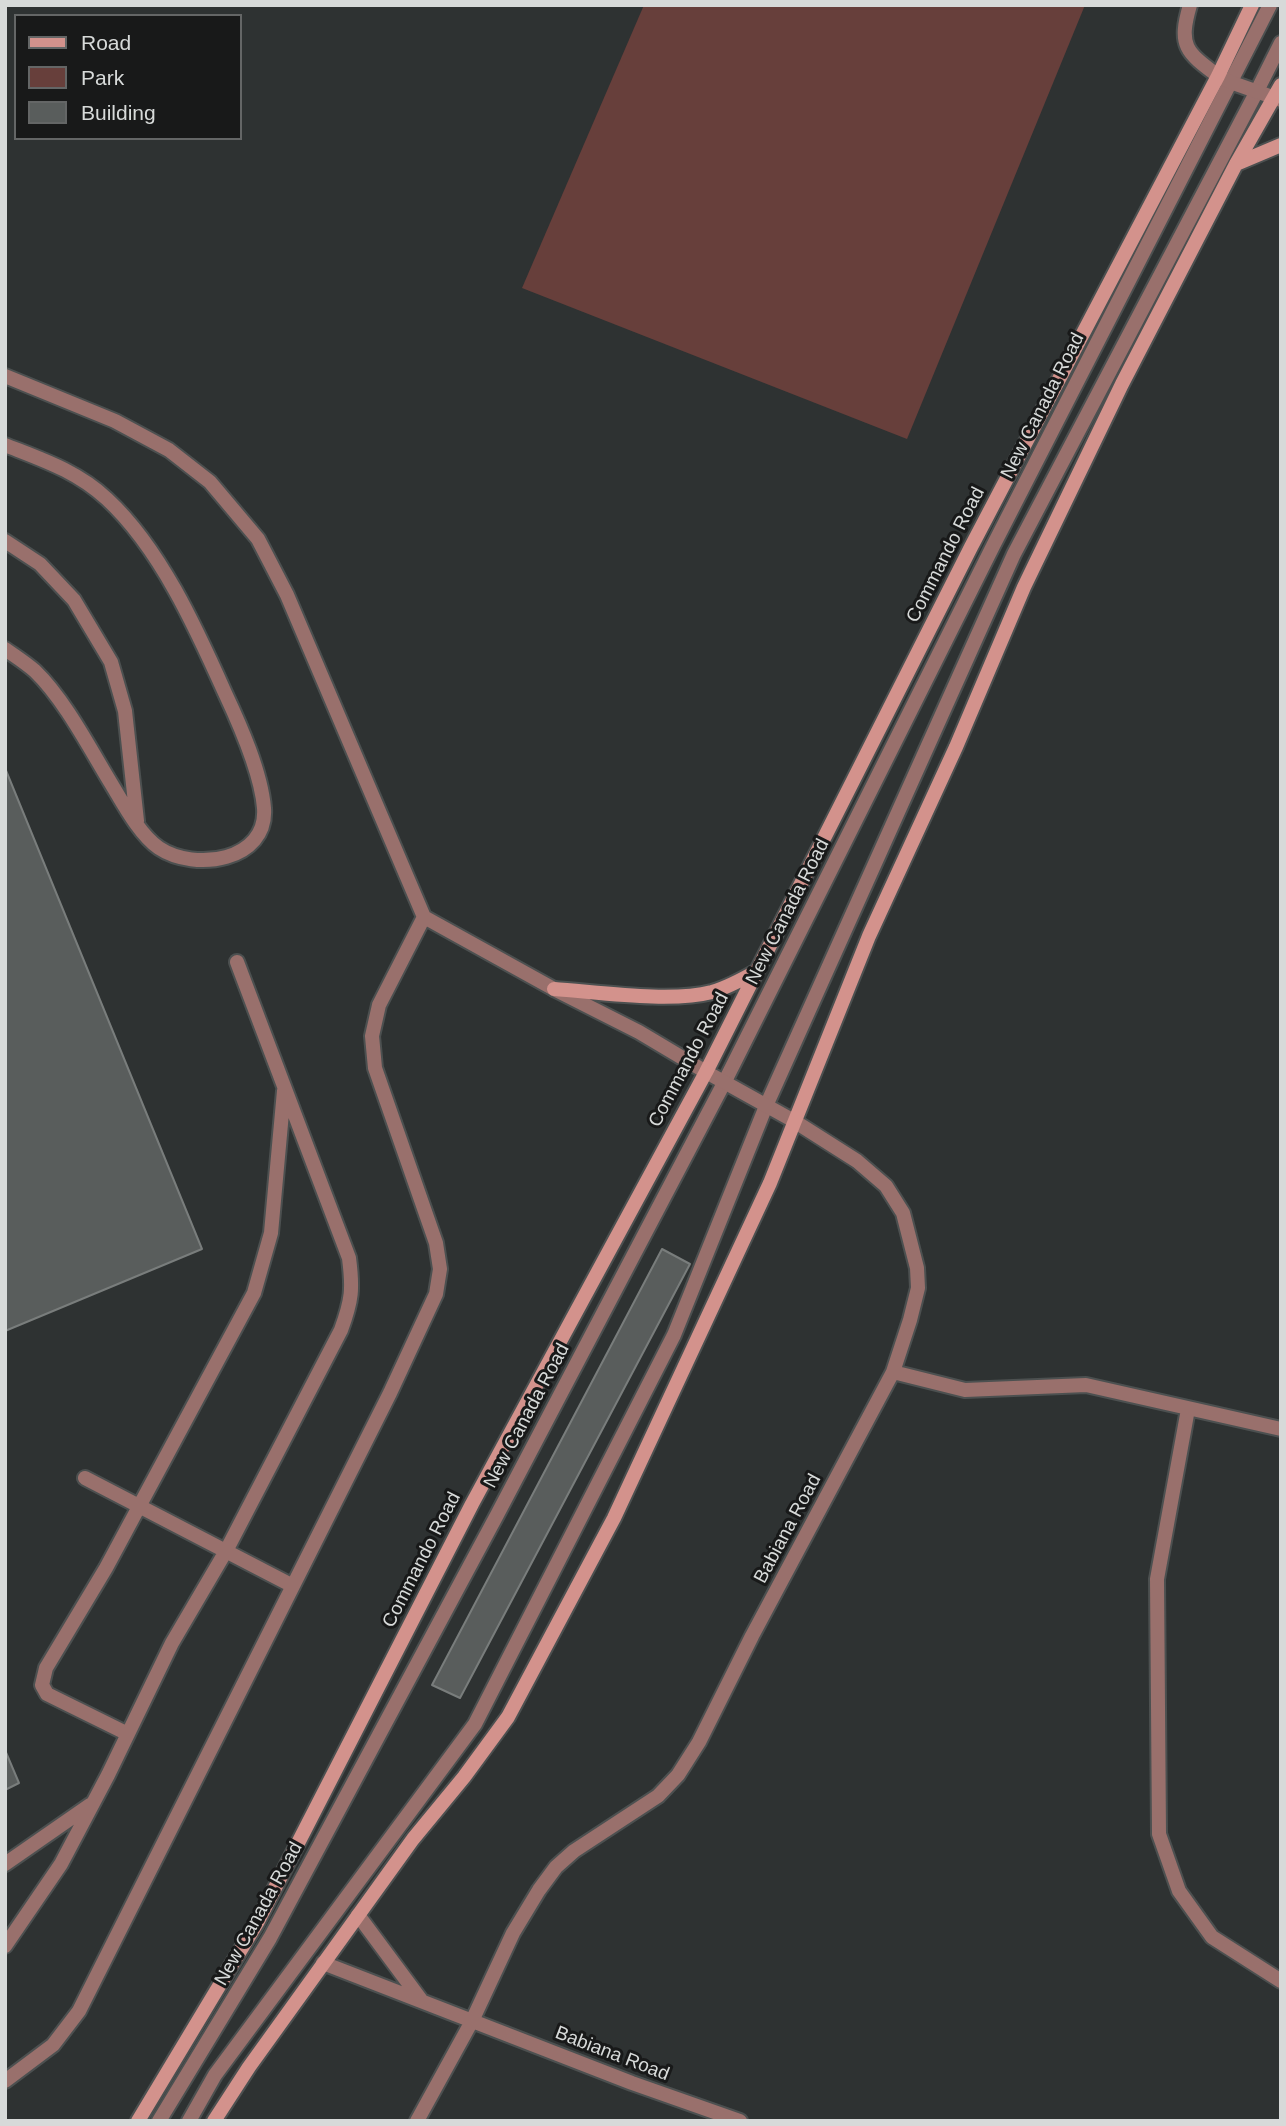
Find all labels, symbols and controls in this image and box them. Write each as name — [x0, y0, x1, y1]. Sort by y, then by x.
legend — [14, 14, 242, 140]
text: Road — [81, 31, 131, 54]
text: Park — [81, 66, 124, 89]
text: Building — [81, 101, 156, 124]
street label: New Canada Road — [996, 329, 1090, 483]
street label: Commando Road — [902, 483, 990, 627]
street label: New Canada Road — [741, 835, 835, 989]
street label: Commando Road — [644, 989, 734, 1131]
street label: New Canada Road — [479, 1340, 575, 1492]
street label: Babiana Road — [750, 1470, 826, 1588]
street label: Commando Road — [378, 1488, 466, 1632]
street label: New Canada Road — [210, 1838, 308, 1990]
street label: Babiana Road — [552, 2022, 672, 2086]

